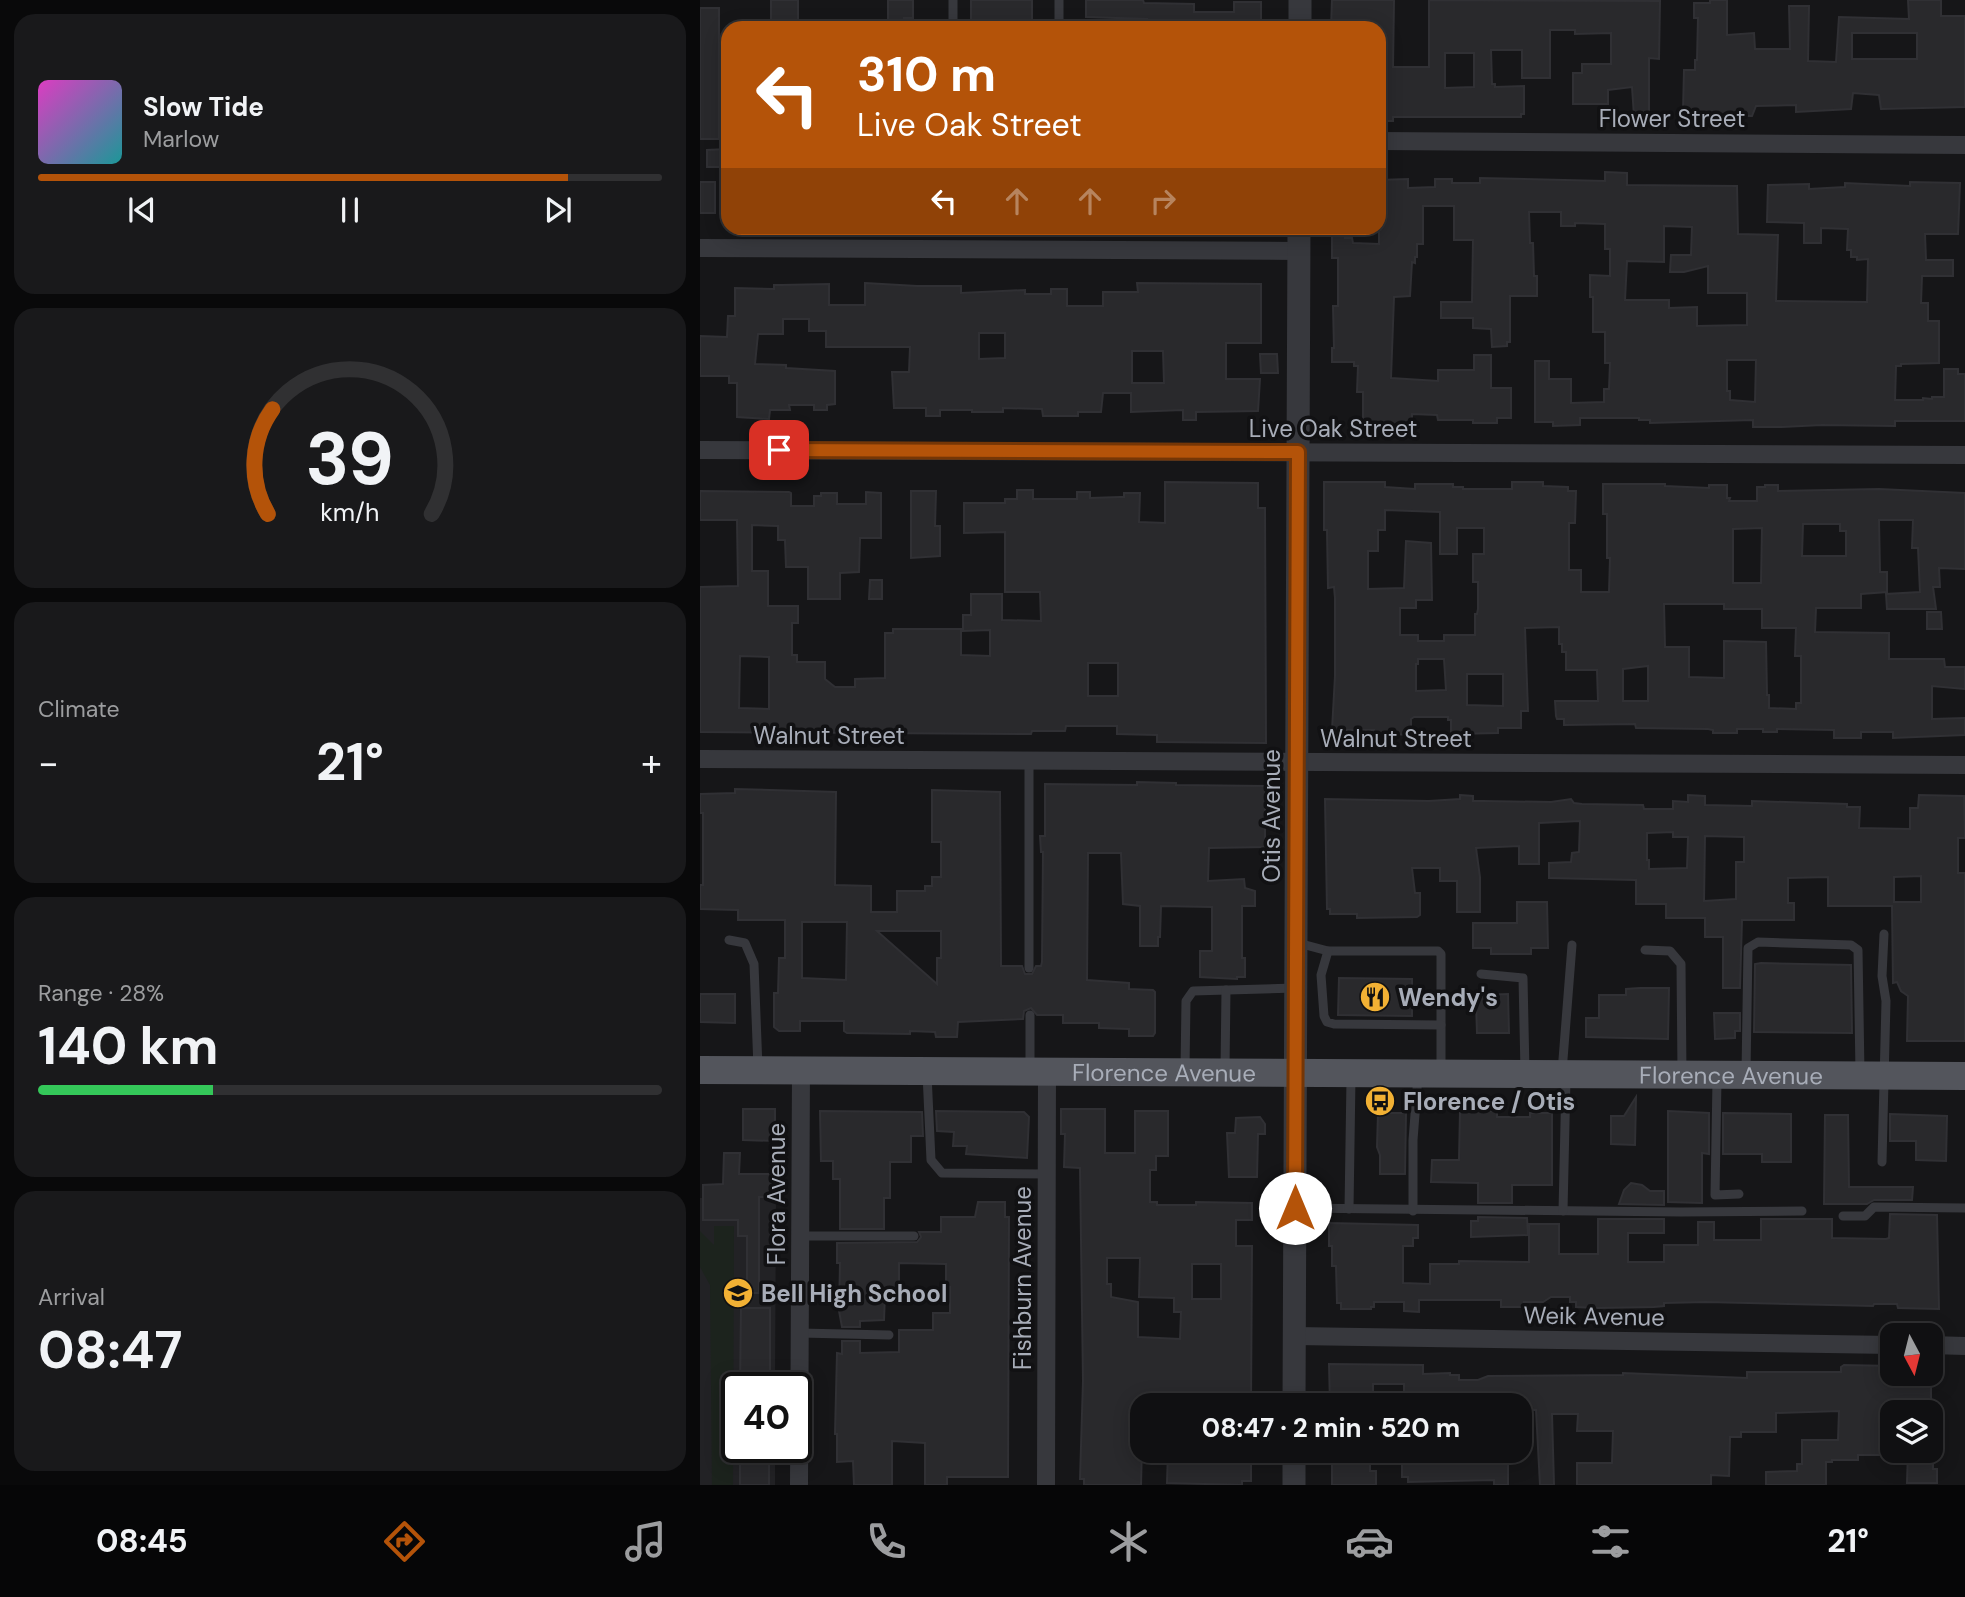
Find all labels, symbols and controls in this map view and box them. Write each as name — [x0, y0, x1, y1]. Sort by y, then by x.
text: 310 m — [857, 42, 996, 106]
icon: left — [742, 49, 833, 140]
text: Slow Tide — [143, 90, 264, 124]
street label: Flower Street — [1599, 103, 1745, 134]
text: Live Oak Street — [857, 104, 1082, 146]
text: Marlow — [143, 124, 219, 154]
icon: left — [925, 182, 963, 220]
icon: ahead — [998, 182, 1036, 220]
icon: ahead — [1071, 182, 1109, 220]
icon: right — [1144, 182, 1182, 220]
icon: previous — [123, 191, 161, 229]
icon: pause — [331, 191, 369, 229]
icon: next — [539, 191, 577, 229]
text: 39 — [306, 413, 394, 508]
street label: Live Oak Street — [1249, 413, 1417, 444]
pin — [749, 420, 809, 480]
icon: arrive — [760, 431, 798, 469]
text: km/h — [320, 496, 380, 529]
text: Climate — [38, 694, 120, 724]
street label: Walnut Street — [753, 720, 905, 751]
street label: Walnut Street — [1320, 723, 1472, 754]
text: 21° — [316, 728, 384, 796]
text: − — [38, 738, 59, 788]
text: + — [641, 738, 662, 788]
street label: Otis Avenue — [1256, 749, 1287, 883]
text: Range · 28% — [38, 978, 164, 1008]
restaurant icon: Wendy's — [1358, 980, 1392, 1014]
place label: Wendy's — [1398, 982, 1498, 1013]
text: 140 km — [38, 1012, 219, 1080]
street label: Florence Avenue — [1072, 1056, 1256, 1088]
street label: Florence Avenue — [1639, 1059, 1823, 1091]
bus stop icon: Florence / Otis — [1363, 1084, 1397, 1118]
place label: Florence / Otis — [1403, 1086, 1575, 1117]
street label: Flora Avenue — [761, 1123, 792, 1265]
position arrow — [1258, 1171, 1332, 1245]
street label: Fishburn Avenue — [1007, 1186, 1038, 1370]
school or university icon: Bell High School — [721, 1276, 755, 1310]
place label: Bell High School — [761, 1278, 947, 1309]
text: Arrival — [38, 1282, 105, 1312]
street label: Weik Avenue — [1523, 1299, 1665, 1333]
text: 08:47 — [38, 1316, 182, 1384]
north arrow — [1880, 1323, 1942, 1386]
map controls — [1880, 1323, 1943, 1463]
speed limit sign: 40 — [721, 1372, 812, 1463]
button: layers — [1880, 1400, 1943, 1463]
text: 08:47 · 2 min · 520 m — [1202, 1411, 1460, 1445]
icon: directions — [380, 1517, 429, 1566]
icon: music — [621, 1517, 670, 1566]
icon: phone — [862, 1517, 911, 1566]
icon: climate — [1104, 1517, 1153, 1566]
icon: car — [1345, 1517, 1394, 1566]
icon: filters — [1586, 1517, 1635, 1566]
text: 08:45 — [96, 1520, 188, 1562]
text: 21° — [1827, 1520, 1869, 1562]

